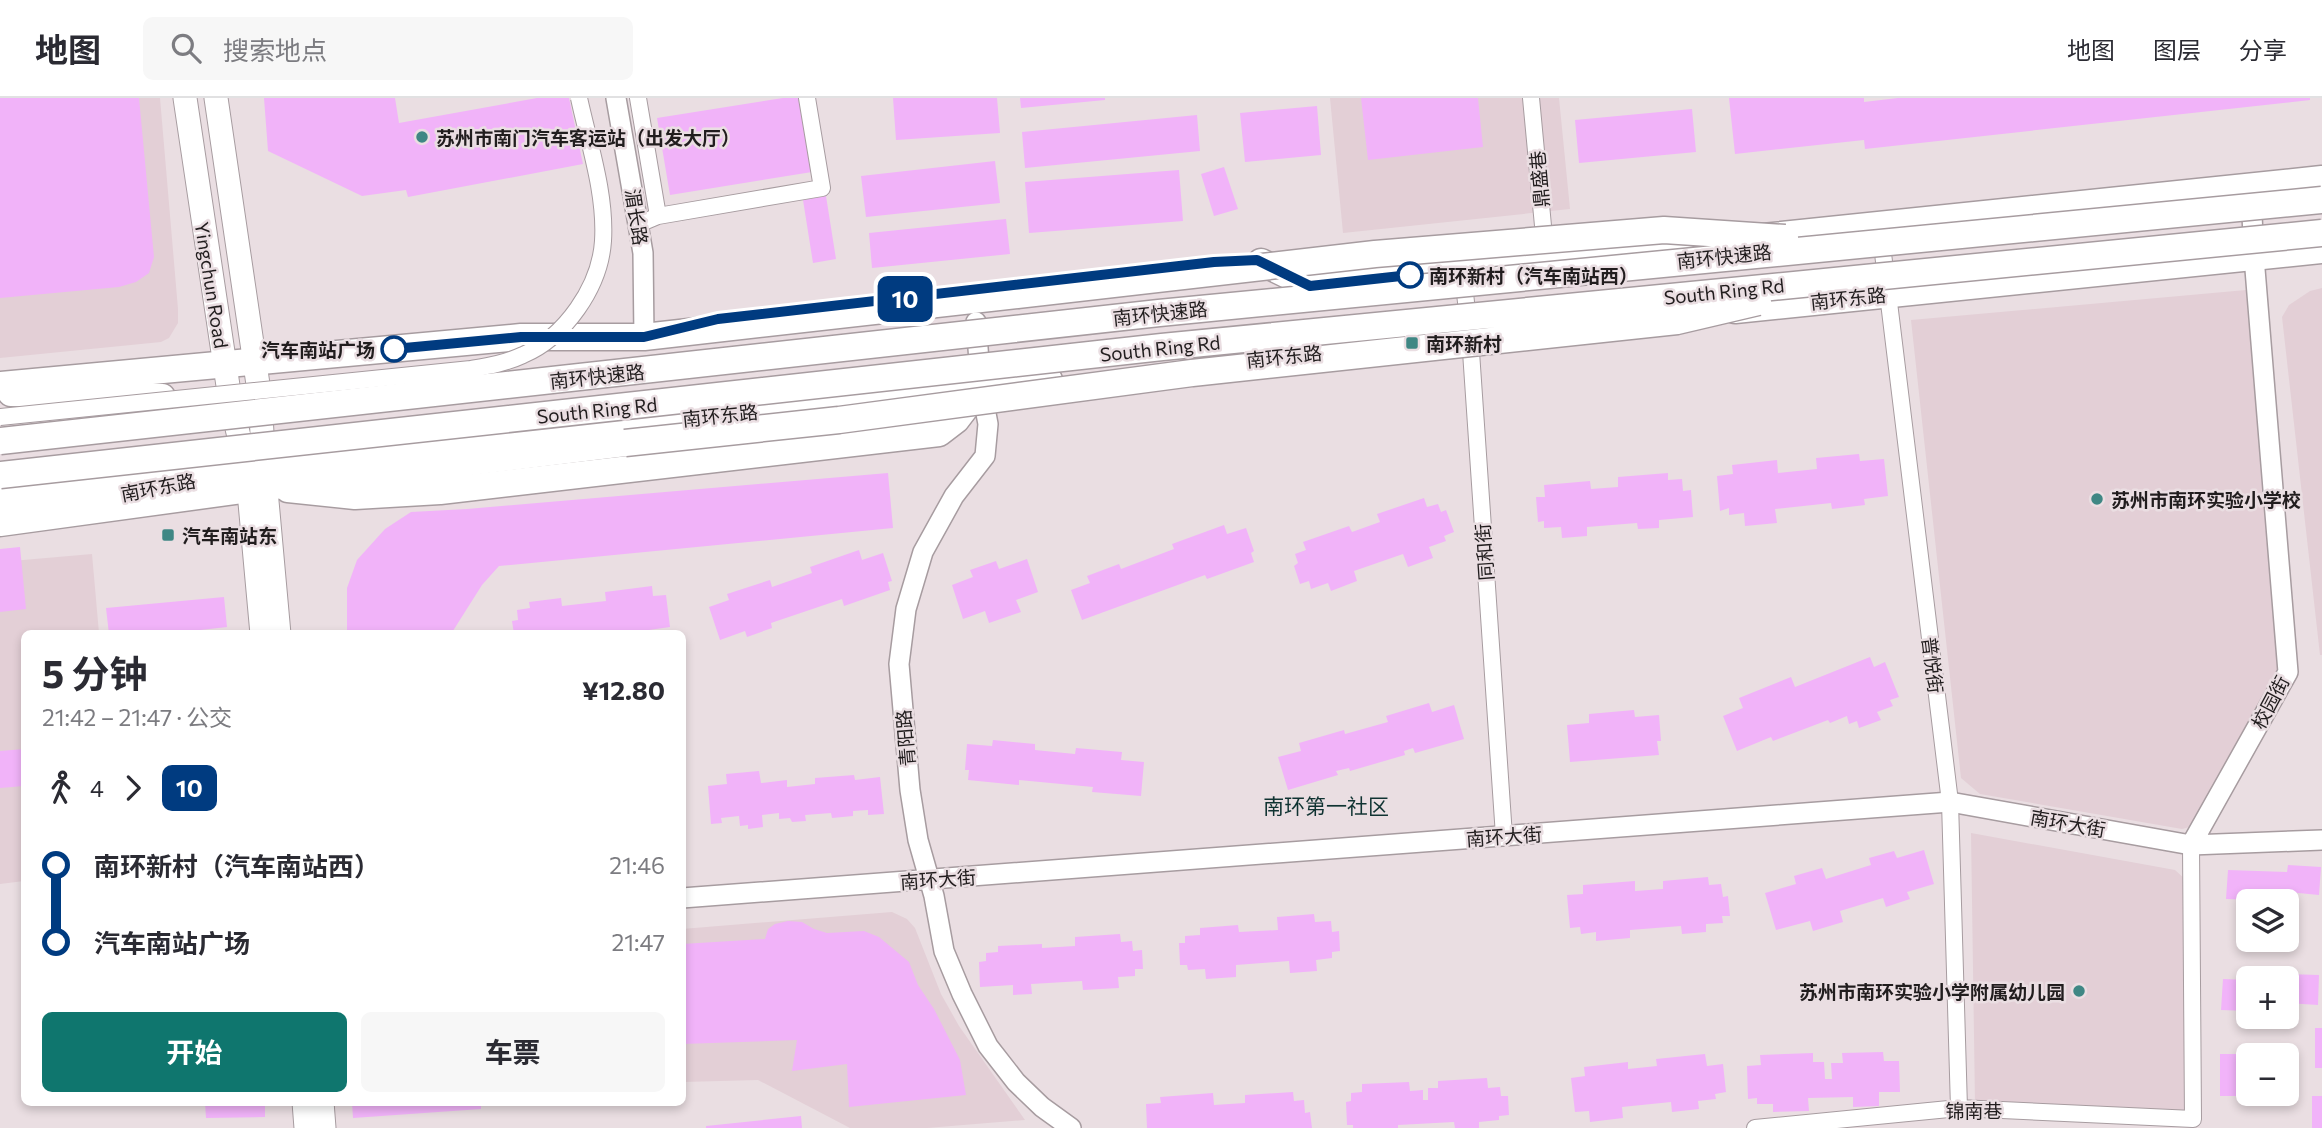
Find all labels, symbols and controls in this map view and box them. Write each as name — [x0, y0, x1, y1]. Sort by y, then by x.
search box — [143, 17, 633, 80]
text: 地图 — [35, 28, 101, 69]
icon: search — [167, 29, 205, 67]
text: 搜索地点 — [223, 34, 327, 65]
text: 地图 — [2067, 35, 2115, 64]
text: 图层 — [2153, 35, 2201, 64]
text: 分享 — [2239, 35, 2287, 64]
place label: 苏州市南门汽车客运站（出发大厅） — [436, 126, 740, 149]
marker: 苏州市南门汽车客运站（出发大厅） — [414, 129, 430, 145]
street label: 鼎盛巷 — [1525, 150, 1553, 208]
street label: 湄长路 — [621, 187, 653, 247]
street label: Yingchun Road — [191, 220, 233, 350]
street label: 南环快速路 — [1676, 240, 1772, 272]
marker: 南环新村（汽车南站西） — [1397, 262, 1423, 288]
place label: 南环新村（汽车南站西） — [1429, 264, 1638, 287]
street label: South Ring Rd — [1663, 273, 1785, 309]
line badge: 10 — [874, 276, 936, 322]
street label: 南环东路 — [1809, 283, 1887, 313]
text: 10 — [892, 284, 918, 313]
street label: 南环快速路 — [1112, 297, 1208, 329]
street label: South Ring Rd — [1099, 330, 1221, 366]
place label: 南环新村 — [1426, 332, 1502, 355]
marker: 南环新村 — [1404, 335, 1420, 351]
marker: 汽车南站广场 — [381, 336, 407, 362]
place label: 汽车南站广场 — [261, 338, 375, 361]
street label: 南环东路 — [1245, 341, 1323, 371]
street label: 南环快速路 — [549, 360, 645, 392]
street label: South Ring Rd — [536, 392, 658, 428]
street label: 南环东路 — [681, 400, 759, 430]
street label: 南环东路 — [118, 468, 198, 506]
place label: 苏州市南环实验小学校 — [2111, 488, 2301, 511]
marker: 苏州市南环实验小学校 — [2089, 491, 2105, 507]
street label: 同和街 — [1471, 523, 1497, 581]
place label: 汽车南站东 — [182, 524, 277, 547]
marker: 汽车南站东 — [160, 527, 176, 543]
street label: 普悦街 — [1918, 635, 1948, 695]
text: 5 分钟 — [42, 649, 147, 696]
street label: 校园街 — [2246, 671, 2294, 733]
text: ¥12.80 — [582, 674, 665, 705]
text: 21:42 – 21:47 · 公交 — [42, 703, 232, 731]
street label: 青阳路 — [891, 709, 919, 767]
icon: walk — [42, 769, 80, 807]
icon: forward — [114, 769, 152, 807]
text: 10 — [176, 773, 203, 802]
text: 4 — [90, 774, 104, 802]
district label: 南环第一社区 — [1263, 793, 1389, 818]
street label: 南环大街 — [2029, 805, 2107, 841]
street label: 南环大街 — [1465, 822, 1543, 850]
text: 南环新村（汽车南站西） — [94, 850, 380, 881]
text: 21:46 — [609, 851, 665, 879]
street label: 南环大街 — [899, 865, 977, 893]
map controls — [2236, 889, 2299, 1106]
button: layers — [2236, 889, 2299, 952]
text: 汽车南站广场 — [94, 927, 250, 958]
text: 21:47 — [612, 928, 665, 956]
button: + — [2236, 966, 2299, 1029]
place label: 苏州市南环实验小学附属幼儿园 — [1799, 980, 2065, 1003]
marker: 苏州市南环实验小学附属幼儿园 — [2071, 983, 2087, 999]
button: 开始 — [42, 1012, 347, 1092]
button: 车票 — [361, 1012, 665, 1092]
button: − — [2236, 1043, 2299, 1106]
street label: 锦南巷 — [1945, 1099, 2003, 1122]

